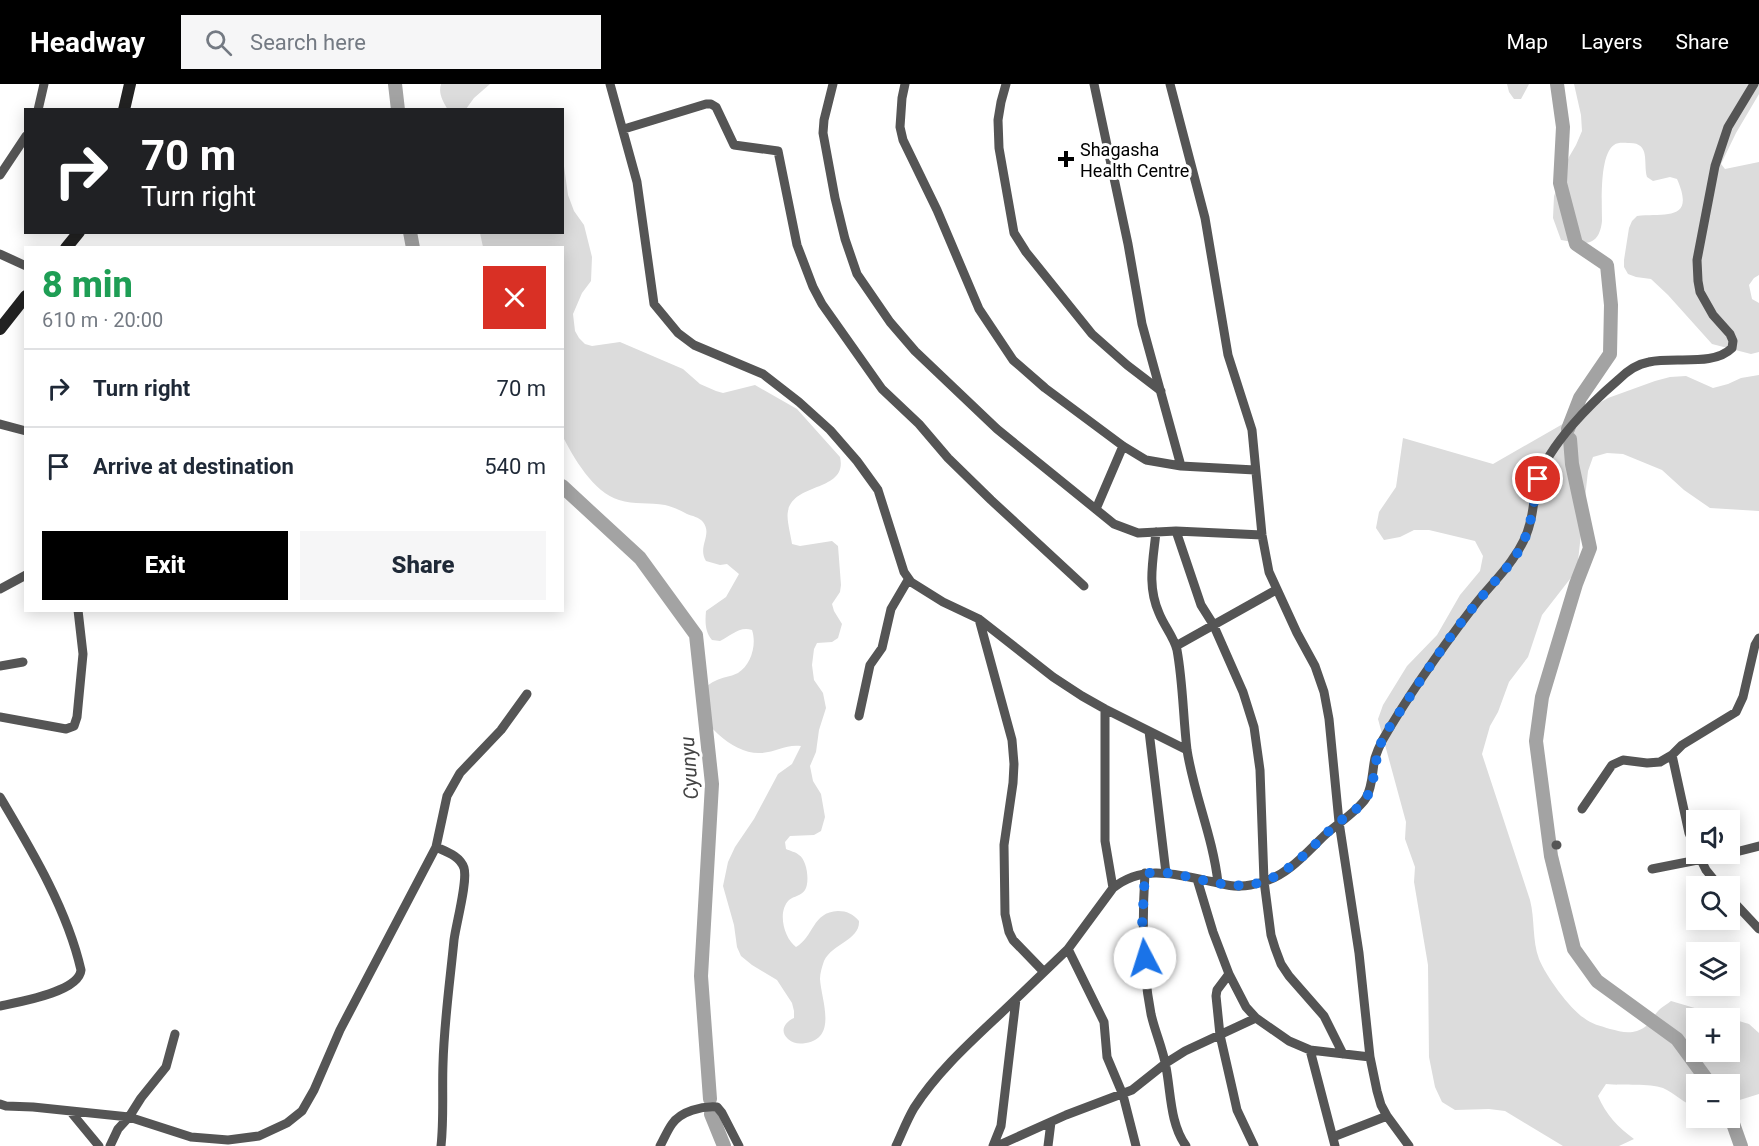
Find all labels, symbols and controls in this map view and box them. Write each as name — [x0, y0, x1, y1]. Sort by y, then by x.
search box — [181, 15, 601, 69]
text: Headway — [30, 26, 145, 59]
icon: search — [202, 26, 235, 59]
text: Search here — [250, 30, 366, 55]
text: Map — [1506, 30, 1548, 54]
text: Layers — [1581, 30, 1642, 54]
text: Share — [1675, 30, 1729, 54]
text: 70 m — [141, 131, 236, 180]
icon: right — [42, 132, 120, 210]
place label: Shagasha Health Centre — [1080, 139, 1189, 181]
marker: Shagasha Health Centre — [1057, 150, 1075, 168]
text: Turn right — [141, 181, 256, 213]
text: 8 min — [42, 264, 133, 306]
button: close — [483, 266, 546, 329]
text: 610 m · 20:00 — [42, 308, 163, 332]
icon: right — [42, 372, 75, 405]
text: Turn right — [93, 376, 190, 401]
text: 70 m — [497, 376, 546, 401]
icon: arrive — [42, 450, 75, 483]
pin — [1512, 453, 1563, 504]
text: Arrive at destination — [93, 454, 294, 479]
text: 540 m — [484, 454, 546, 479]
icon: arrive — [1521, 462, 1554, 495]
button: Exit — [42, 531, 288, 600]
button: Share — [300, 531, 546, 600]
water label: Cyunyu — [675, 735, 703, 800]
map controls — [1686, 810, 1740, 1128]
button: sound — [1686, 810, 1740, 864]
button: search — [1686, 876, 1740, 930]
position arrow — [1113, 926, 1177, 990]
button: layers — [1686, 942, 1740, 996]
button: + — [1686, 1008, 1740, 1062]
button: − — [1686, 1074, 1740, 1128]

